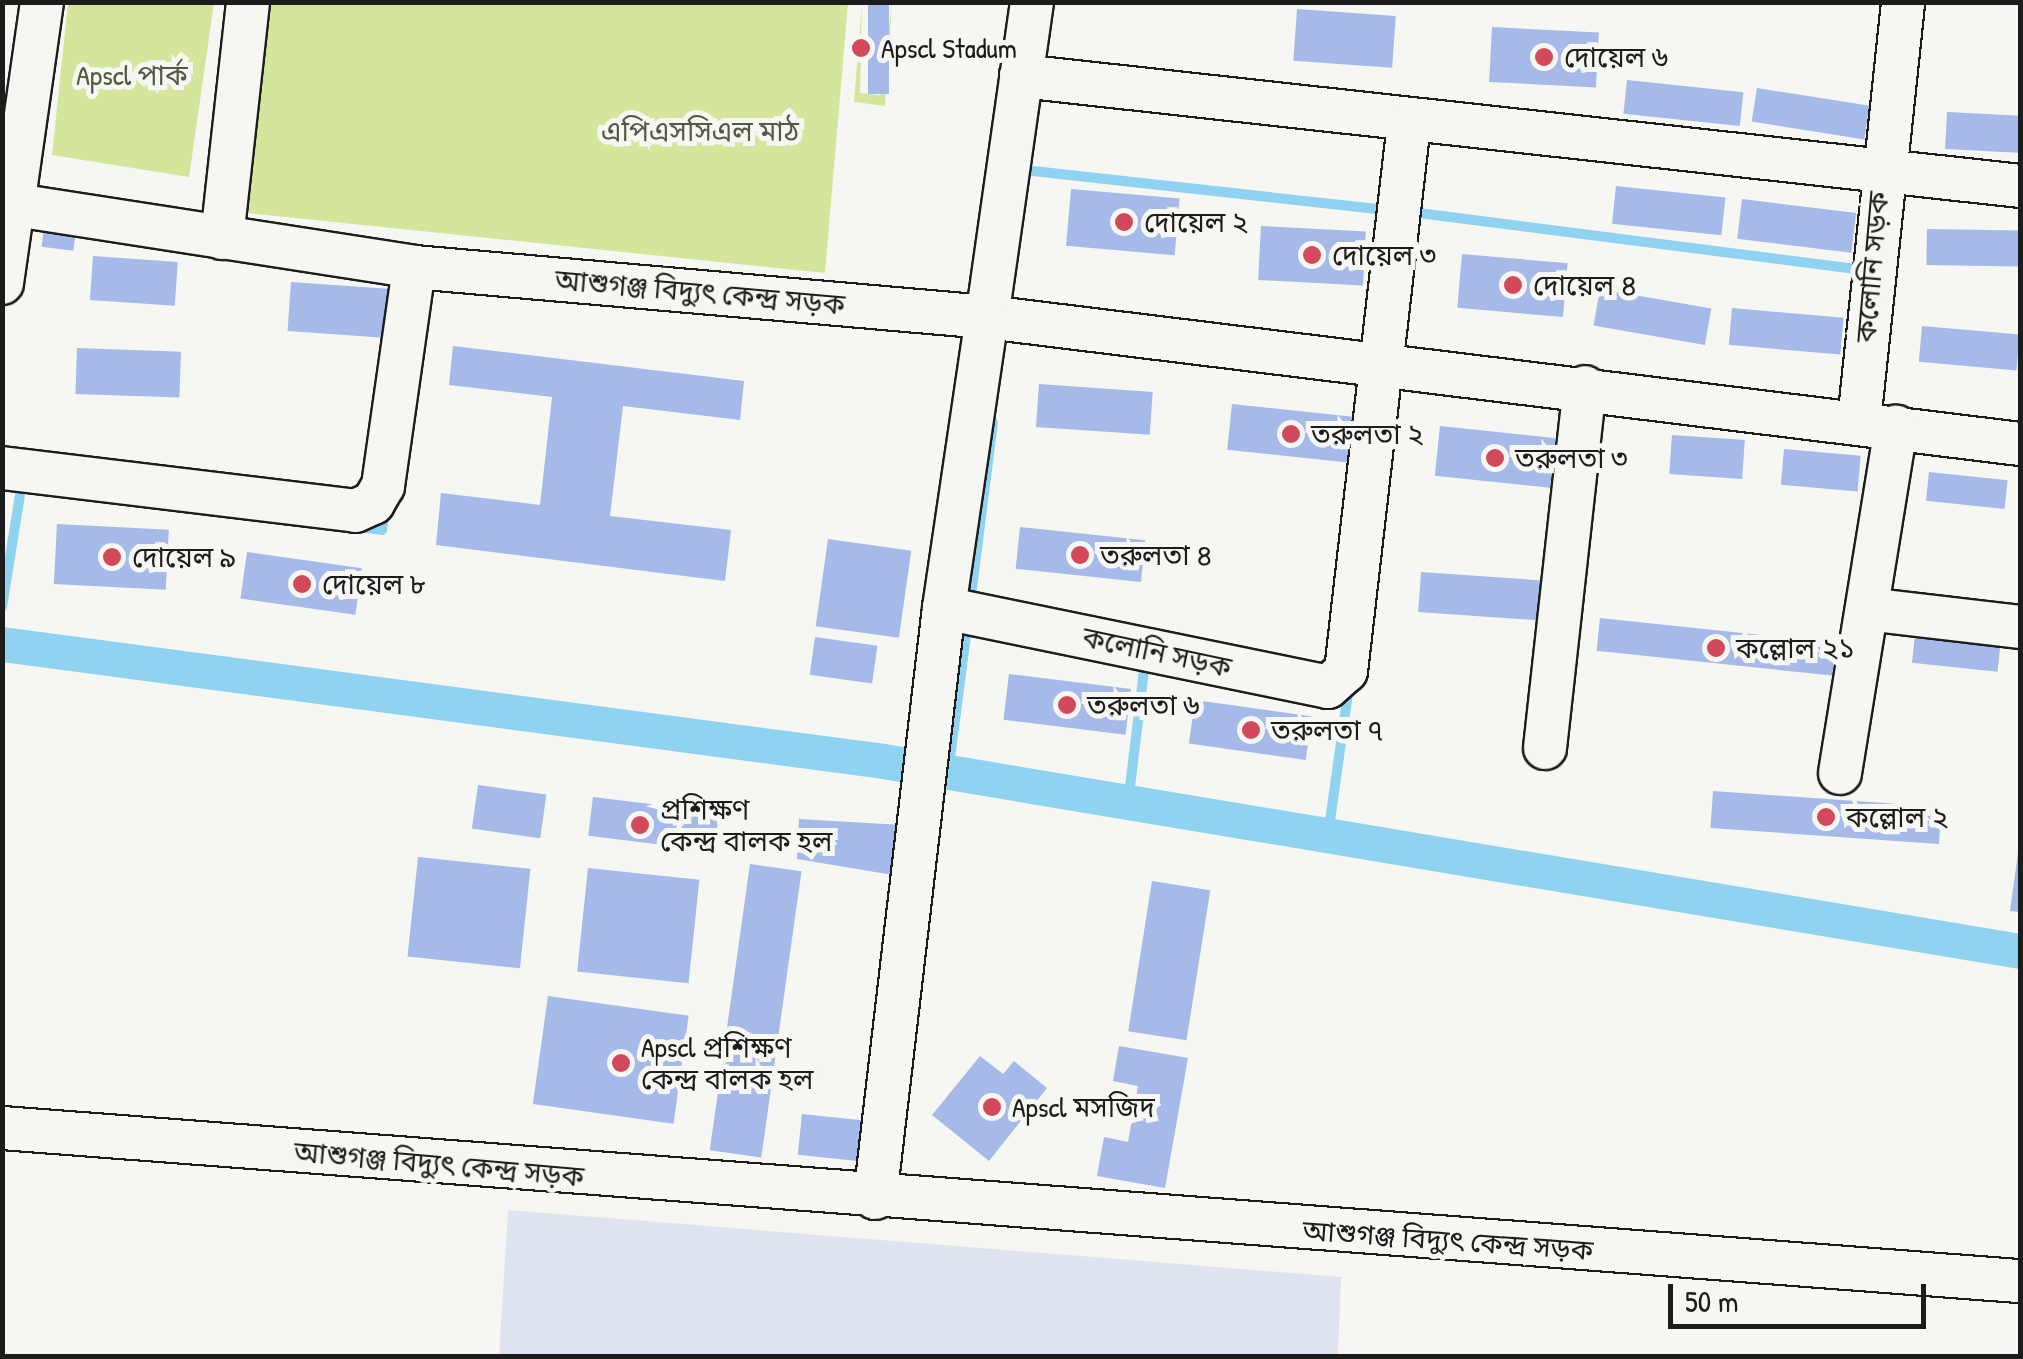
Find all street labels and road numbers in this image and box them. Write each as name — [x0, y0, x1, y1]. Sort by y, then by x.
street label: কলোনি সড়ক — [1849, 190, 1895, 344]
street label: আশুগঞ্জ বিদ্যুৎ কেন্দ্র সড়ক — [554, 263, 846, 321]
street label: কলোনি সড়ক — [1079, 620, 1235, 684]
street label: আশুগঞ্জ বিদ্যুৎ কেন্দ্র সড়ক — [293, 1135, 585, 1193]
street label: আশুগঞ্জ বিদ্যুৎ কেন্দ্র সড়ক — [1302, 1213, 1594, 1267]

